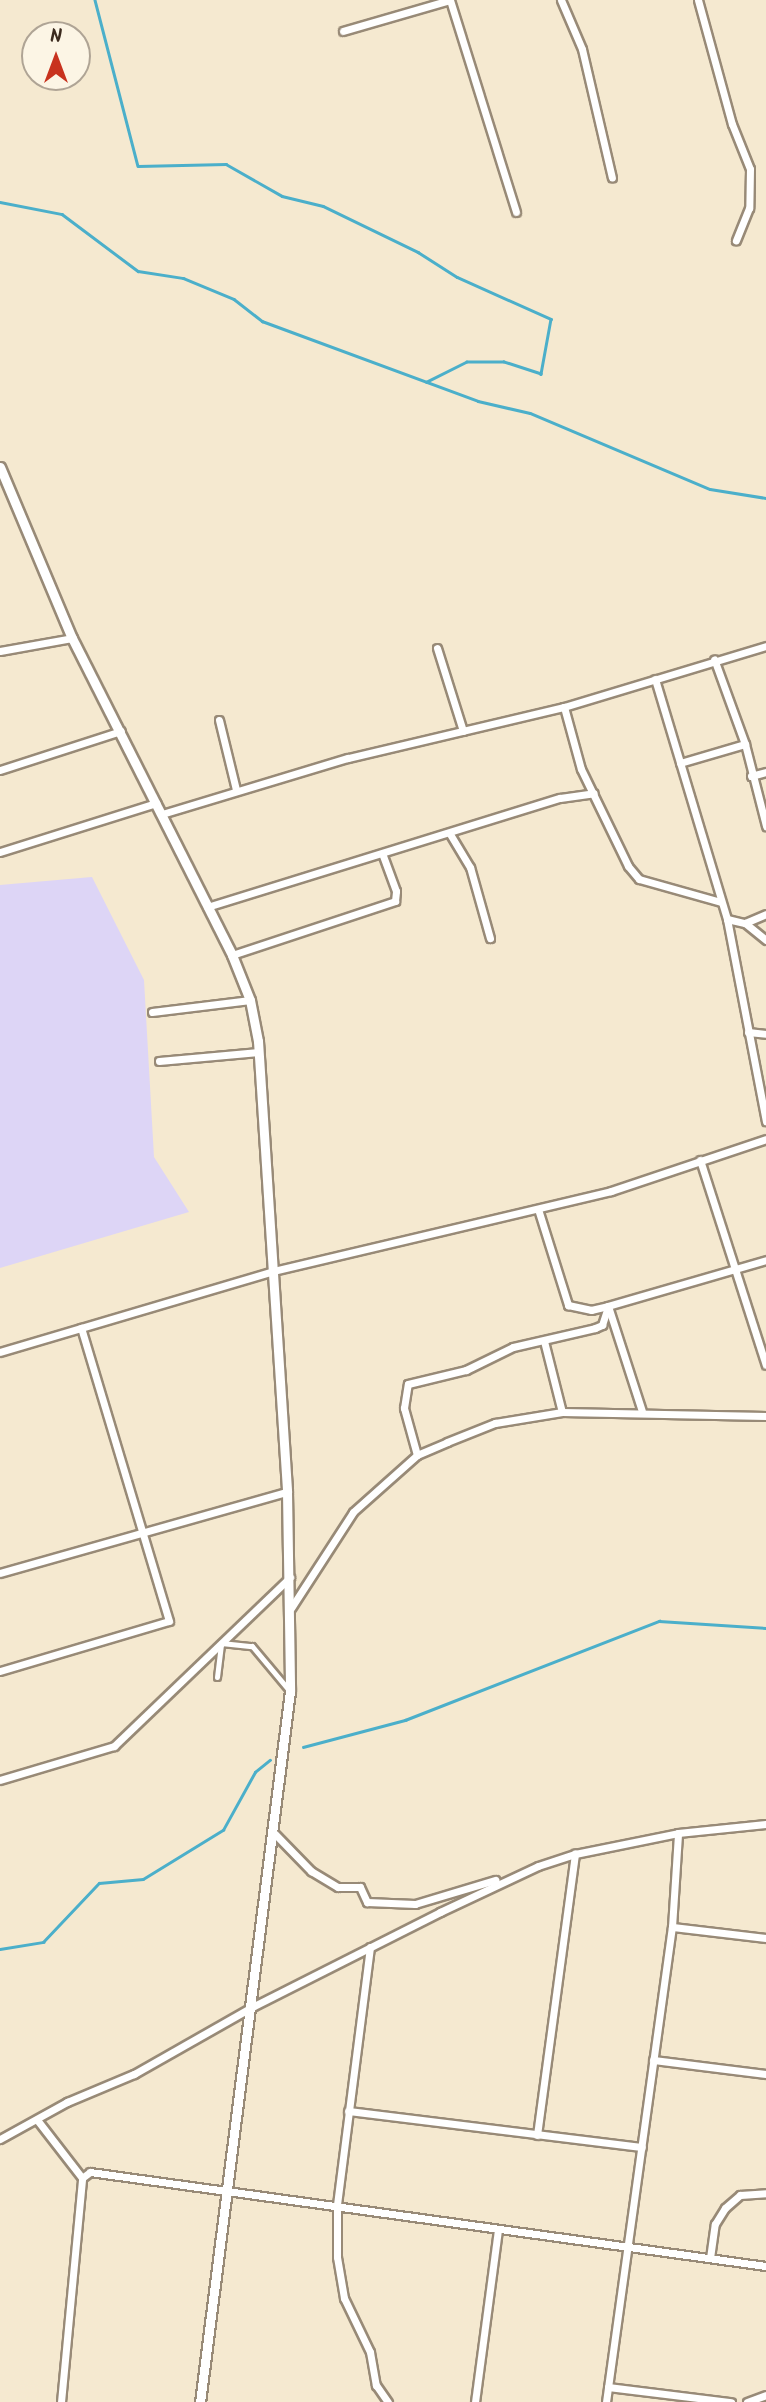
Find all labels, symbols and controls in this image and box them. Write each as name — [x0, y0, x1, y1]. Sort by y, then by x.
north arrow — [21, 21, 91, 91]
text: N — [50, 22, 62, 52]

